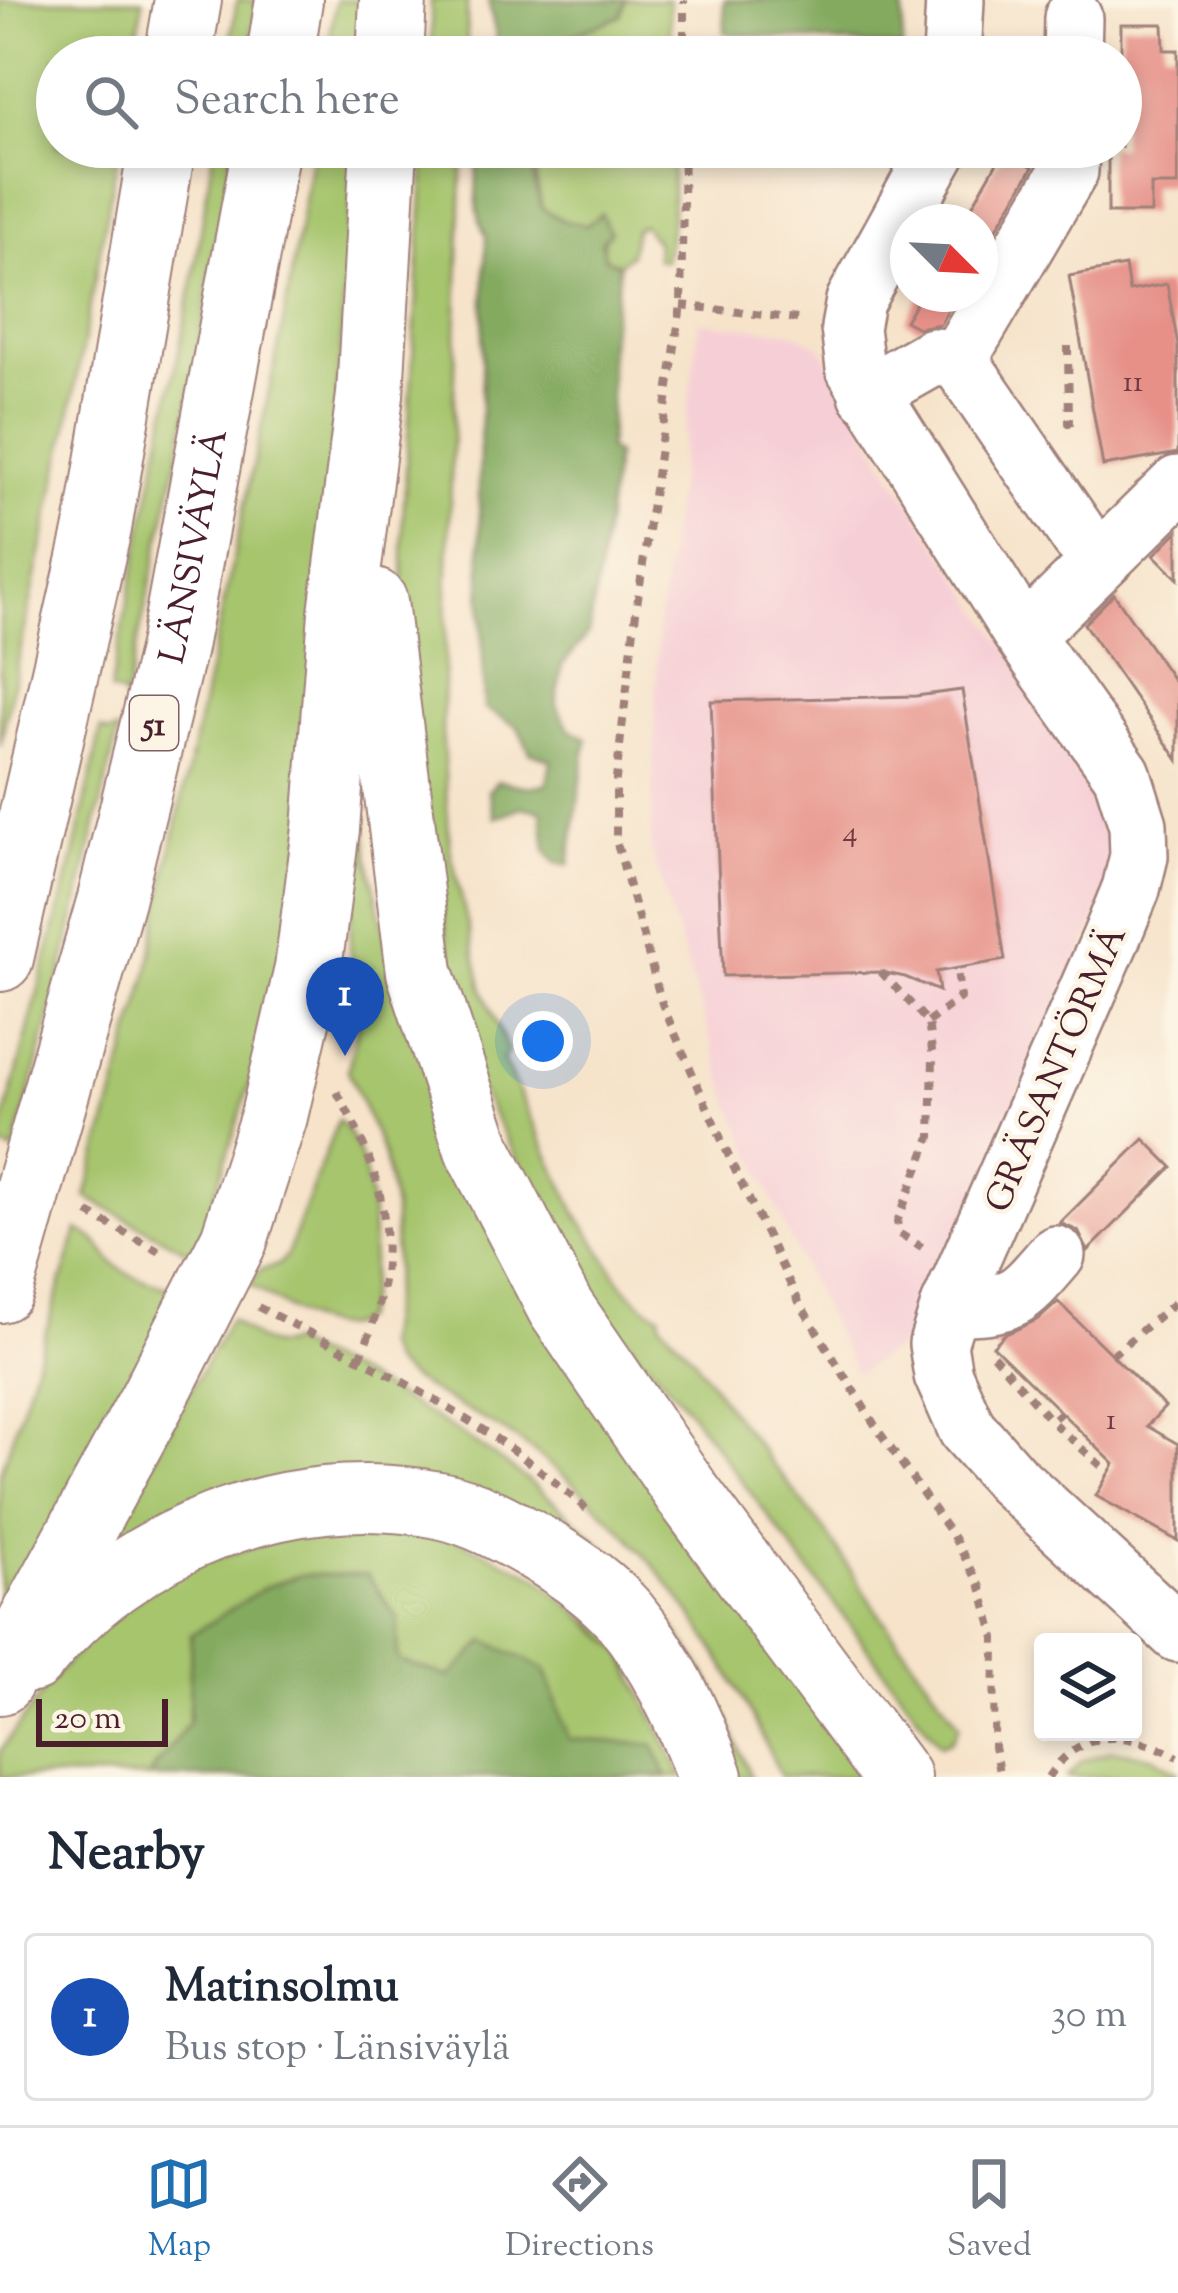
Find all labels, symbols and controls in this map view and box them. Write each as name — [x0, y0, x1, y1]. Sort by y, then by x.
search box — [36, 36, 1142, 168]
icon: search — [78, 69, 144, 135]
text: Search here — [174, 70, 400, 135]
north arrow — [890, 204, 998, 312]
house number: 11 — [1123, 362, 1143, 405]
street label: LÄNSIVÄYLÄ — [148, 425, 243, 669]
road number: 51 — [130, 696, 178, 750]
house number: 4 — [842, 812, 858, 855]
street label: GRÄSANTÖRMÄ — [974, 918, 1142, 1221]
pin: 1 — [306, 957, 384, 1056]
your location — [513, 1011, 573, 1071]
house number: 1 — [1106, 1400, 1116, 1443]
map controls — [1034, 1633, 1142, 1741]
button: layers — [1034, 1633, 1142, 1741]
scale bar — [36, 1693, 168, 1746]
text: 20 m — [54, 1696, 121, 1744]
text: Nearby — [48, 1819, 205, 1892]
text: Matinsolmu — [165, 1957, 399, 2022]
text: 1 — [83, 1989, 97, 2045]
text: 30 m — [1050, 1989, 1127, 2045]
text: Bus stop · Länsiväylä — [165, 2022, 510, 2078]
tab: Map — [146, 2151, 212, 2271]
tab: Directions — [505, 2151, 654, 2271]
tab: Saved — [947, 2151, 1032, 2271]

